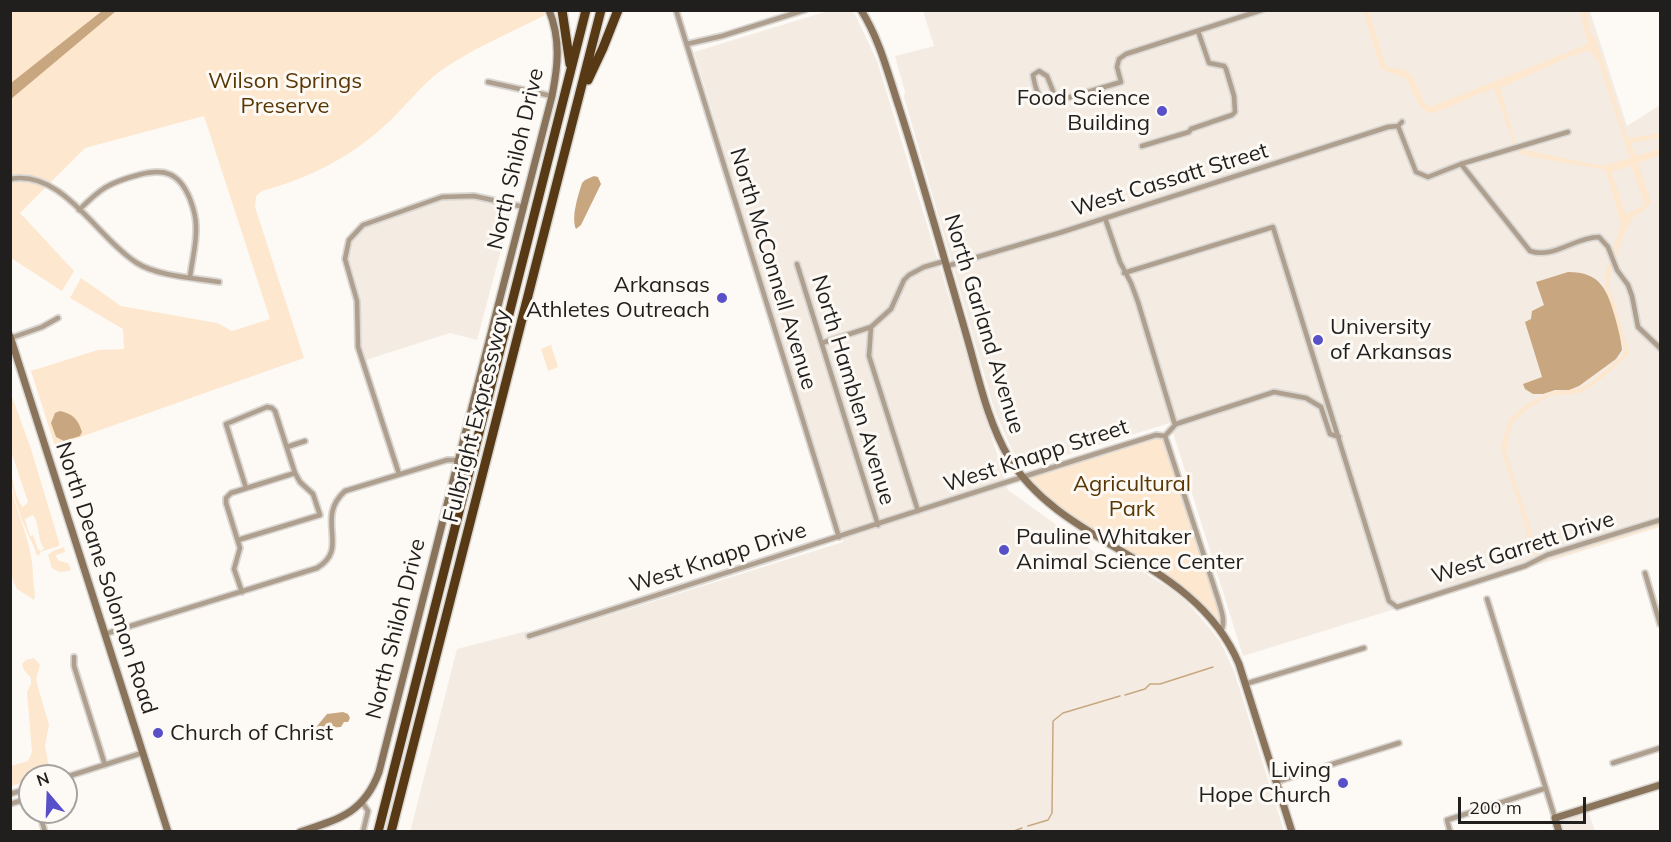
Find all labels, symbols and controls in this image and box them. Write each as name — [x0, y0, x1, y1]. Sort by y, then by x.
street label: North Shiloh Drive — [482, 66, 550, 252]
park label: Wilson Springs Preserve — [208, 68, 362, 119]
place label: Food Science Building — [1017, 85, 1150, 136]
marker: Food Science Building — [1155, 104, 1169, 118]
street label: West Cassatt Street — [1069, 138, 1271, 222]
street label: North McConnell Avenue — [724, 145, 822, 393]
street label: North Garland Avenue — [938, 211, 1030, 437]
place label: Arkansas Athletes Outreach — [526, 272, 710, 324]
street label: North Hamblen Avenue — [805, 272, 901, 508]
marker: Arkansas Athletes Outreach — [715, 291, 729, 305]
street label: Fulbright Expressway — [438, 307, 516, 525]
place label: University of Arkansas — [1330, 314, 1452, 366]
marker: University of Arkansas — [1311, 333, 1325, 347]
street label: West Knapp Street — [940, 414, 1132, 498]
street label: North Deane Solomon Road — [49, 439, 163, 717]
park label: Agricultural Park — [1073, 471, 1191, 522]
street label: West Garrett Drive — [1428, 506, 1618, 590]
street label: West Knapp Drive — [626, 517, 810, 599]
place label: Pauline Whitaker Animal Science Center — [1016, 524, 1244, 576]
street label: North Shiloh Drive — [361, 536, 431, 722]
marker: Pauline Whitaker Animal Science Center — [997, 543, 1011, 557]
place label: Church of Christ — [170, 720, 333, 746]
marker: Church of Christ — [151, 726, 165, 740]
place label: Living Hope Church — [1198, 757, 1331, 808]
north arrow — [18, 764, 78, 824]
text: N — [34, 767, 52, 790]
marker: Living Hope Church — [1336, 776, 1350, 790]
scale bar — [1461, 785, 1588, 823]
text: 200 m — [1469, 796, 1522, 819]

